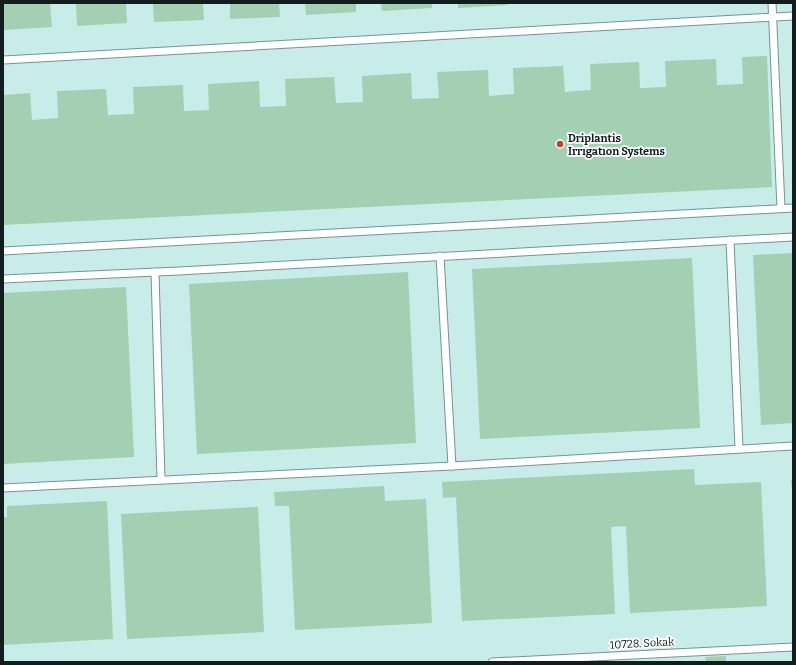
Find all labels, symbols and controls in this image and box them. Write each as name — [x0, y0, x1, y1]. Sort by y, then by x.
place label: Driplantis Irrıgatıon Systems — [568, 132, 666, 158]
marker: Driplantis Irrıgatıon Systems — [555, 139, 565, 149]
street label: 10728. Sokak — [609, 635, 675, 652]

